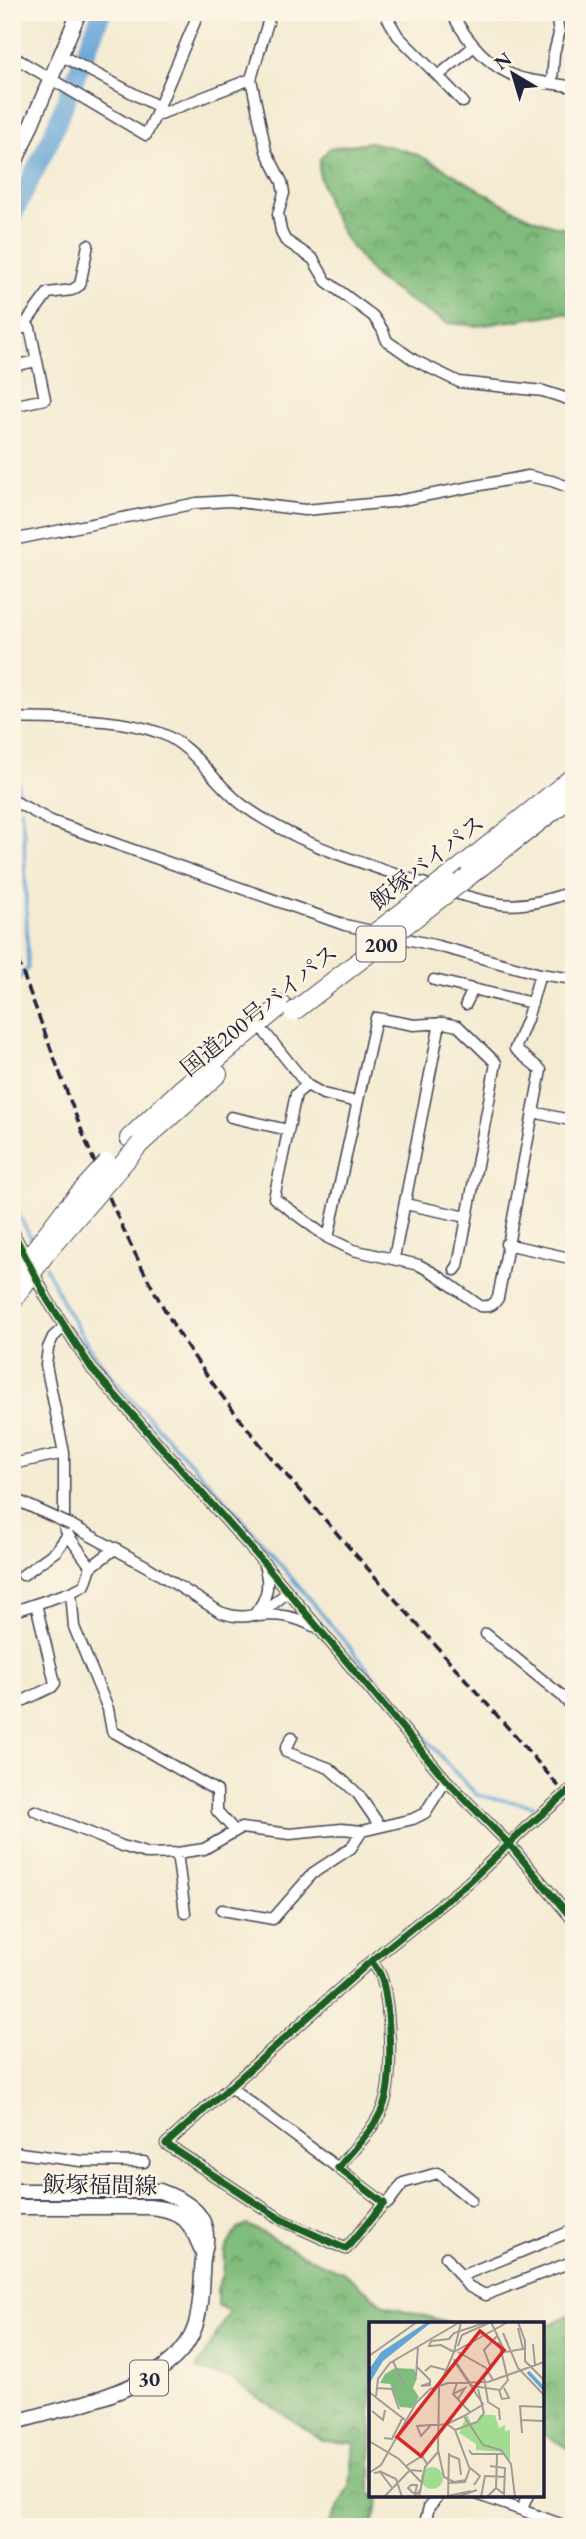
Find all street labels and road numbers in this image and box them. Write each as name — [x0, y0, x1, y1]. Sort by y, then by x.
street label: 飯塚バイパス — [364, 808, 490, 916]
road number: 200 — [356, 926, 406, 962]
street label: 国道200号バイパス — [174, 937, 344, 1083]
street label: 飯塚福間線 — [42, 2169, 158, 2201]
road number: 30 — [130, 2360, 168, 2396]

